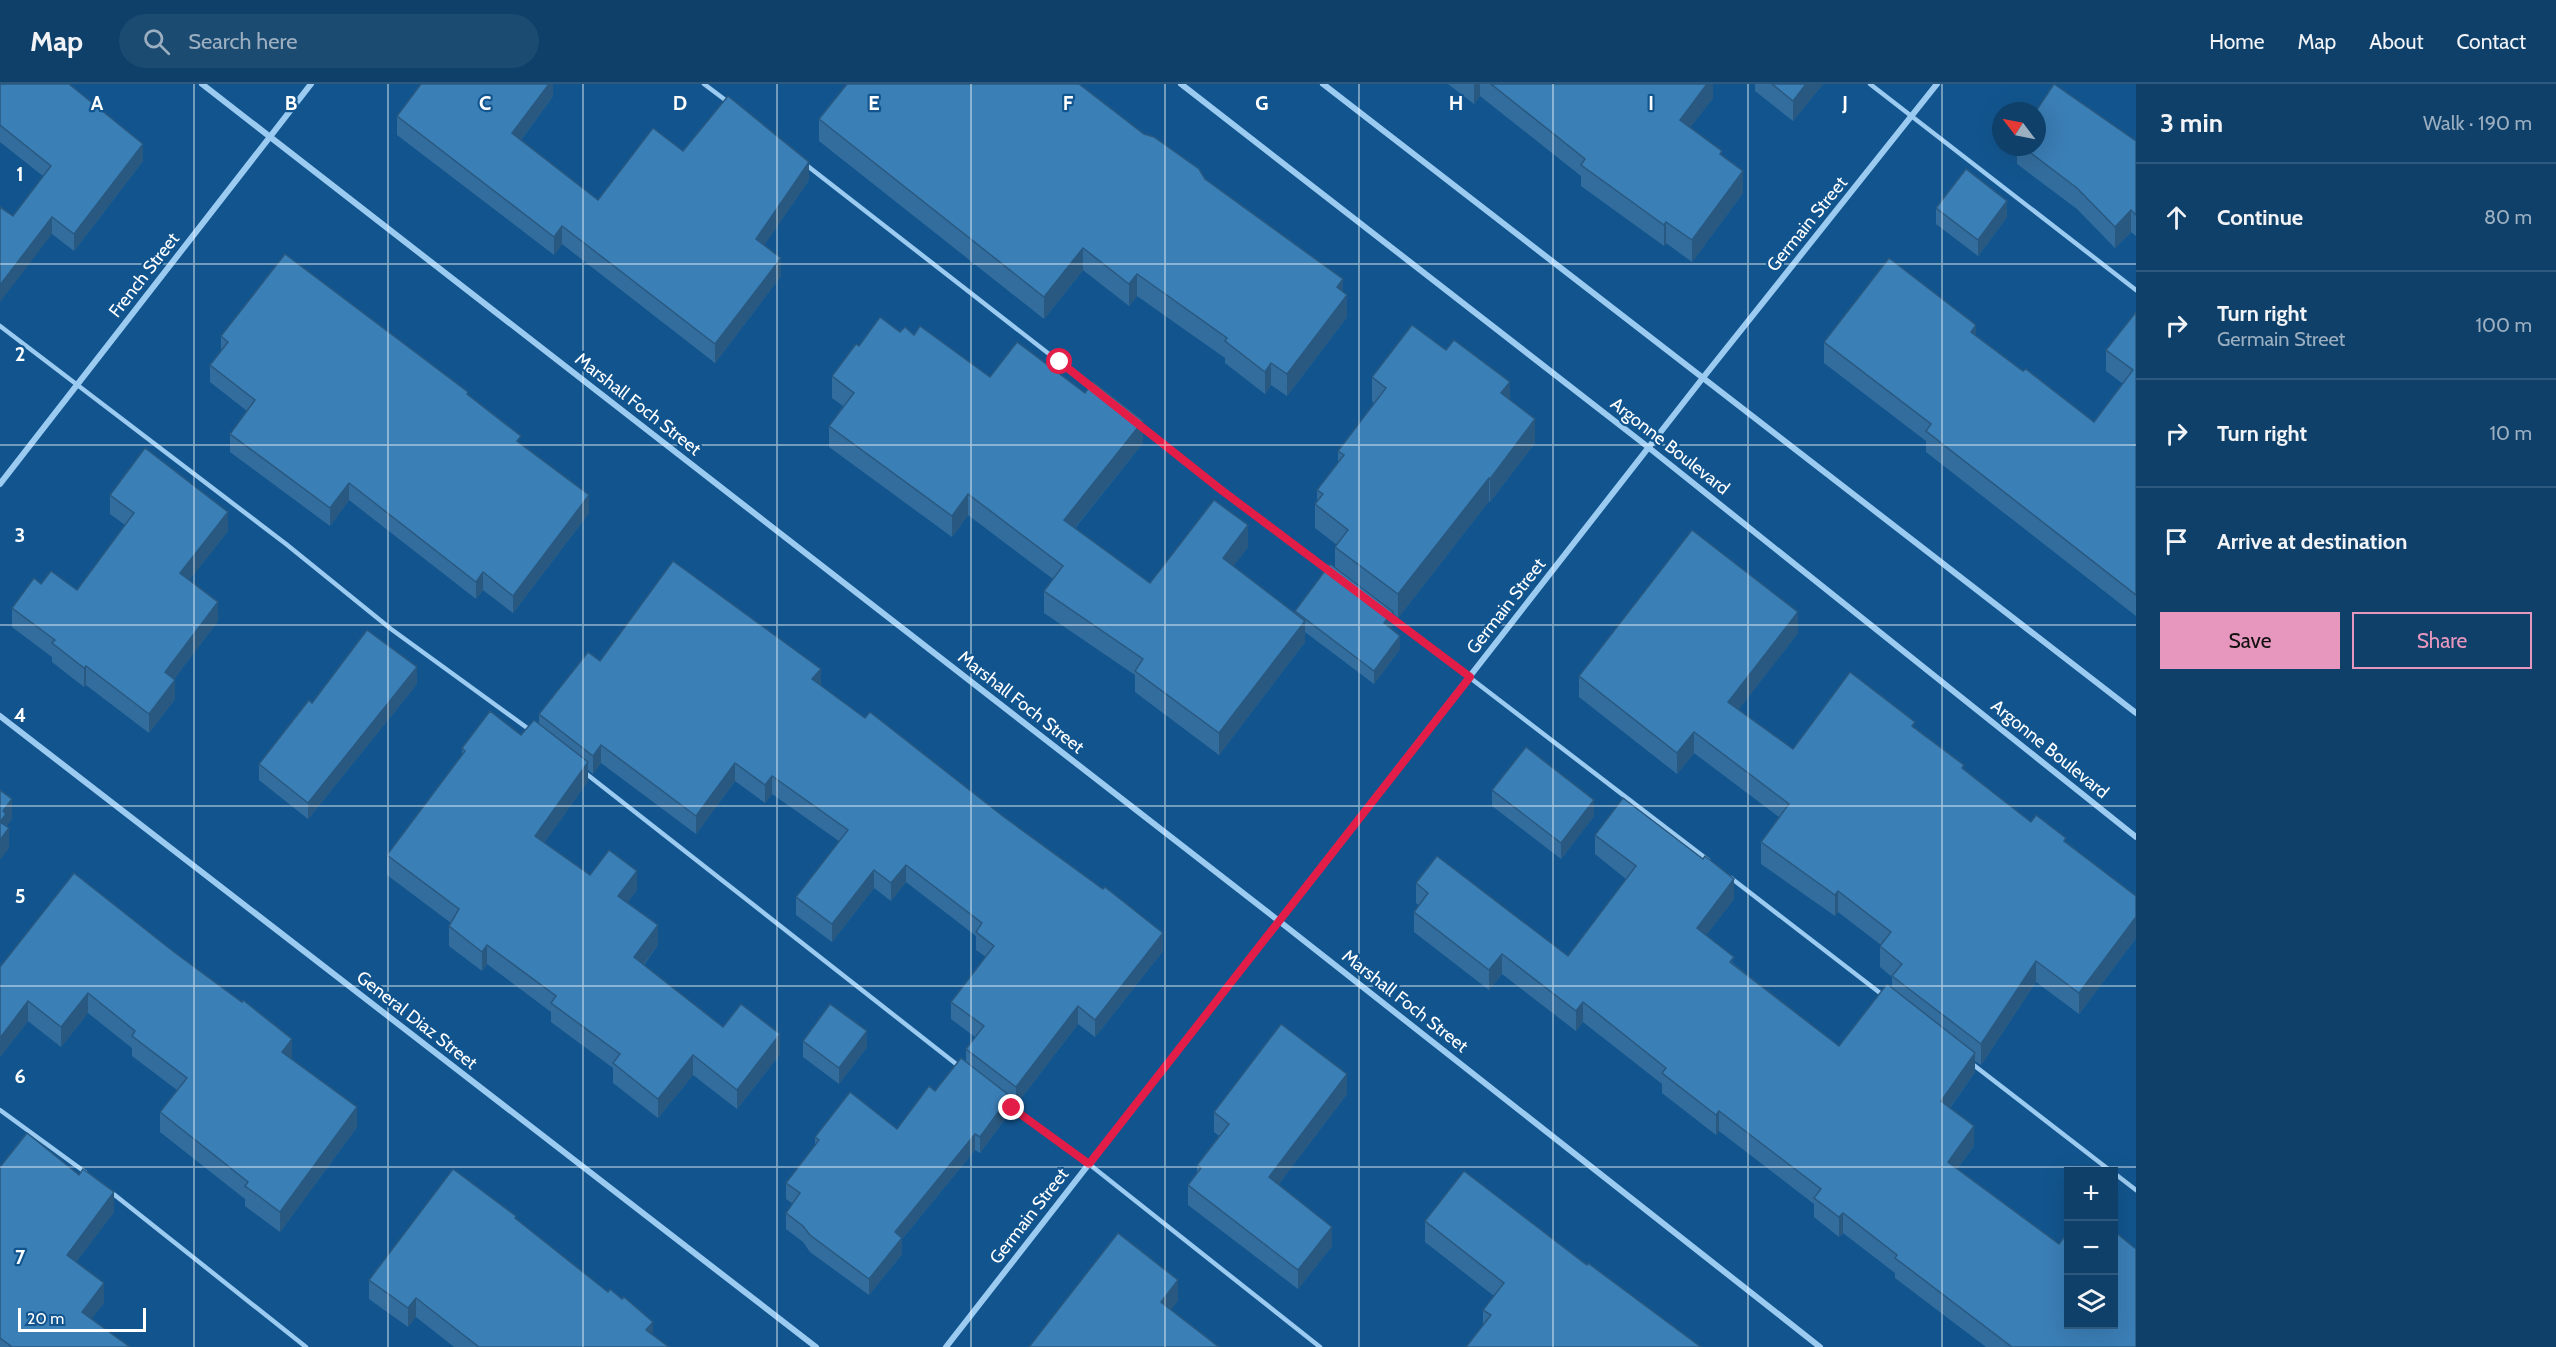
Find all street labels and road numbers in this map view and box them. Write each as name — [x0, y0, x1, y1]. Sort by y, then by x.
street label: Germain Street — [1762, 172, 1852, 276]
street label: French Street — [104, 228, 184, 322]
street label: Marshall Foch Street — [571, 348, 705, 460]
street label: Argonne Boulevard — [1606, 393, 1734, 499]
street label: Germain Street — [1462, 554, 1550, 658]
street label: Marshall Foch Street — [954, 646, 1088, 758]
street label: Argonne Boulevard — [1987, 695, 2113, 803]
street label: Marshall Foch Street — [1338, 945, 1472, 1057]
street label: General Diaz Street — [352, 966, 482, 1074]
street label: Germain Street — [985, 1164, 1073, 1268]

